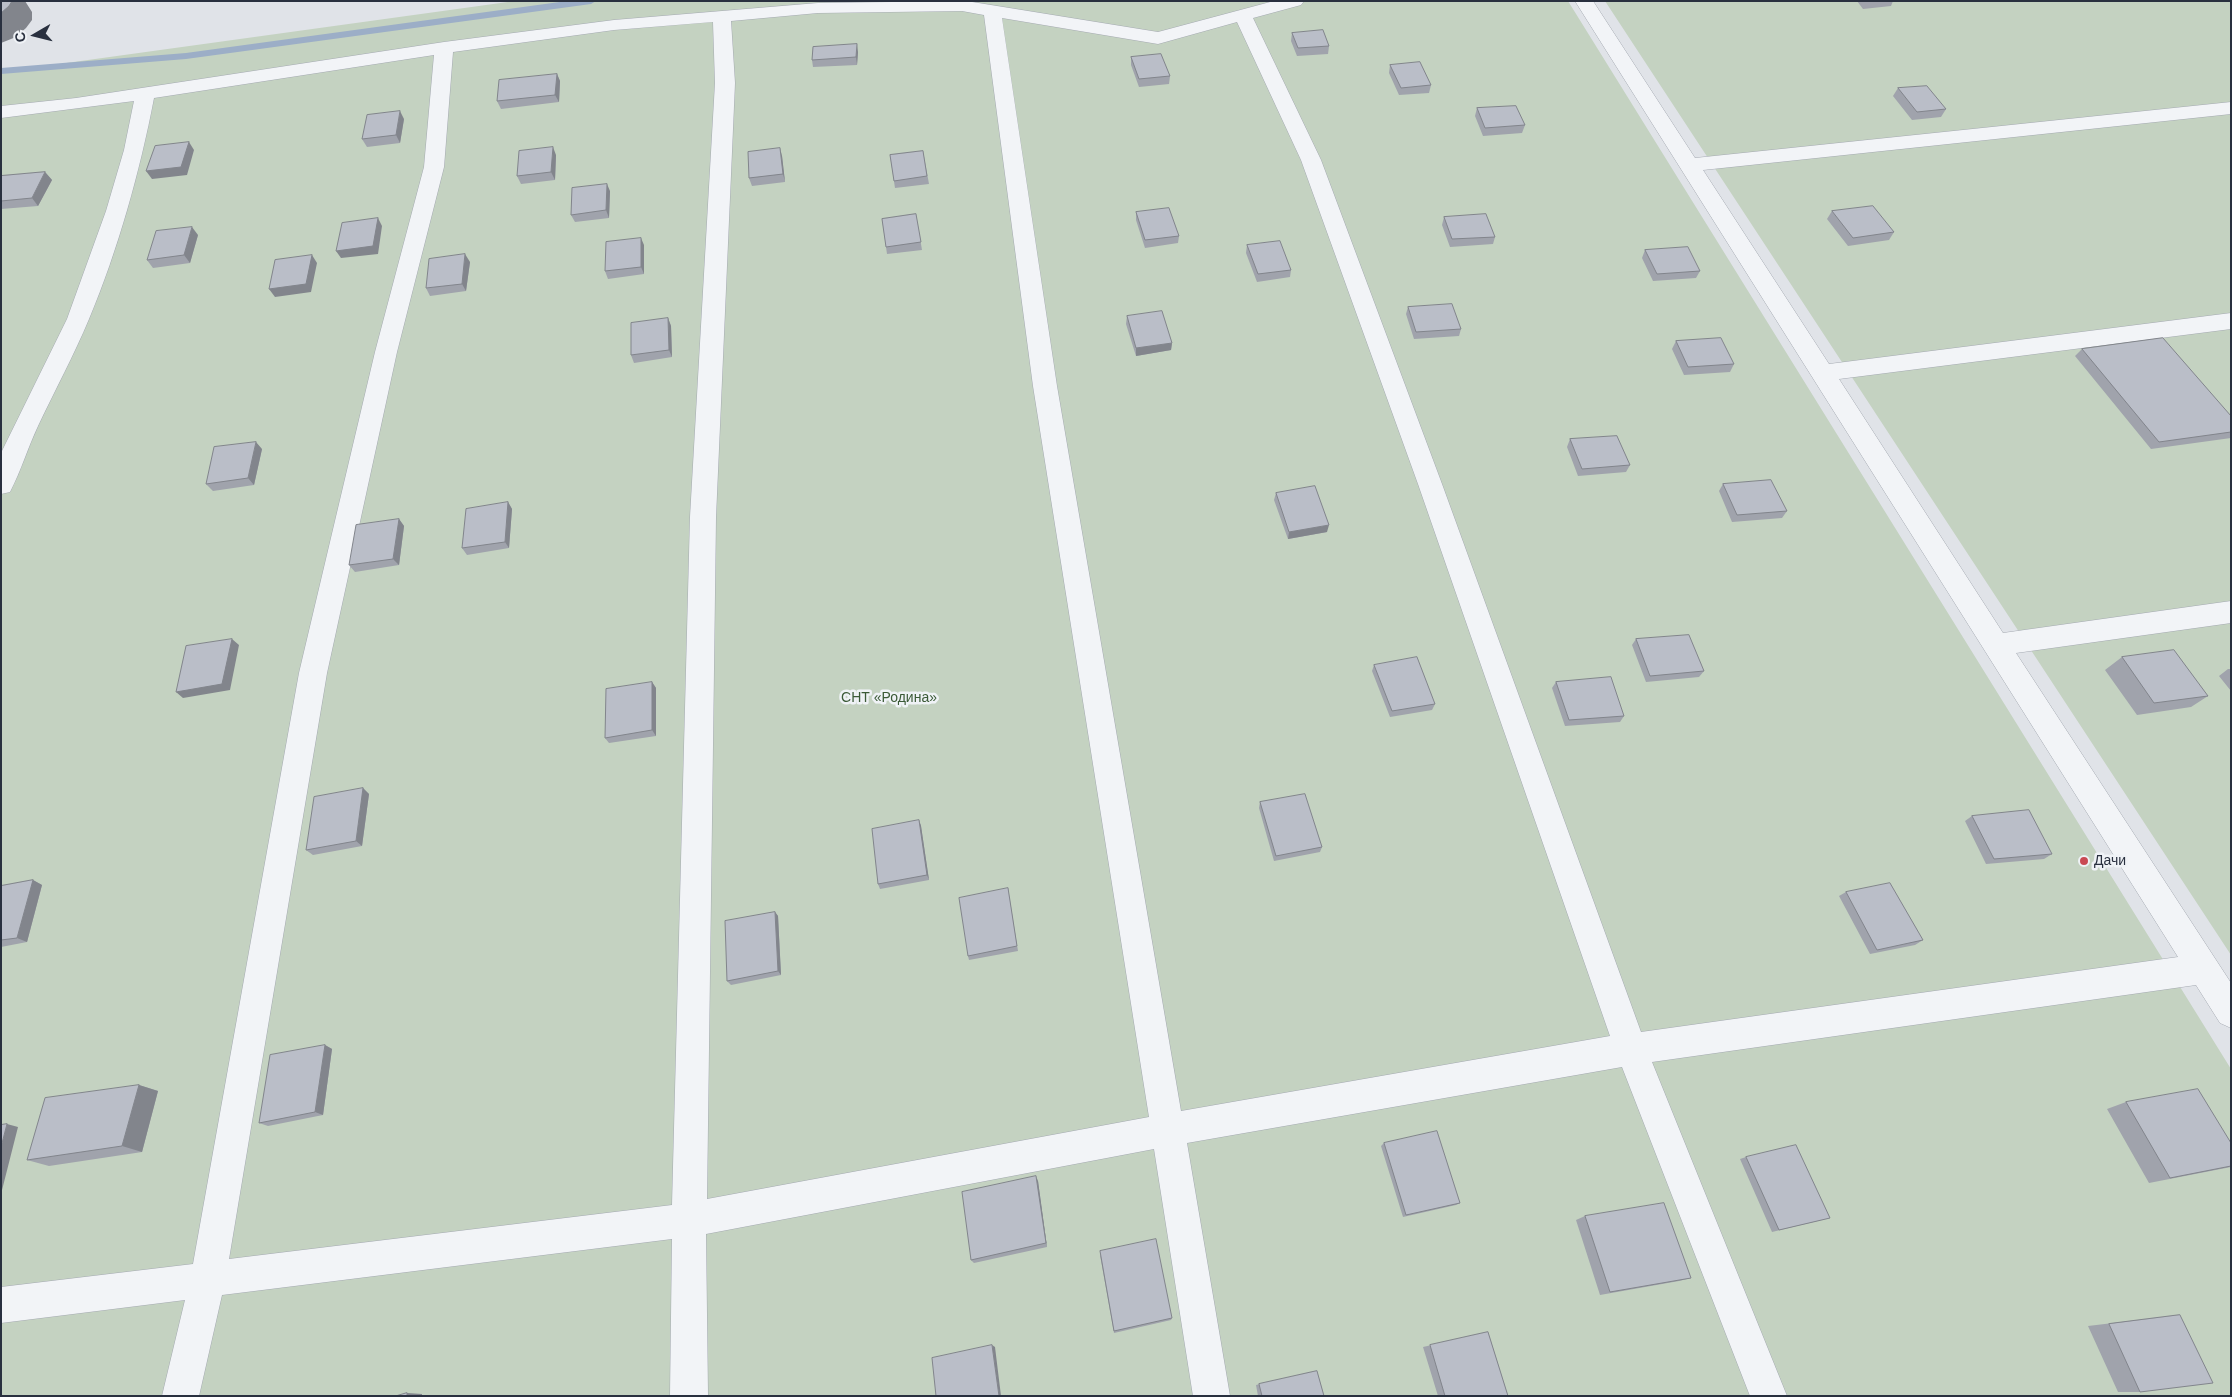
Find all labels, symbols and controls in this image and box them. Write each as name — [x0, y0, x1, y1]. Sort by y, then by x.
north arrow — [10, 10, 60, 60]
text: С — [12, 31, 29, 43]
park label: СНТ «Родина» — [841, 690, 937, 706]
place label: Дачи — [2094, 853, 2126, 869]
marker: Дачи — [2078, 855, 2090, 867]

